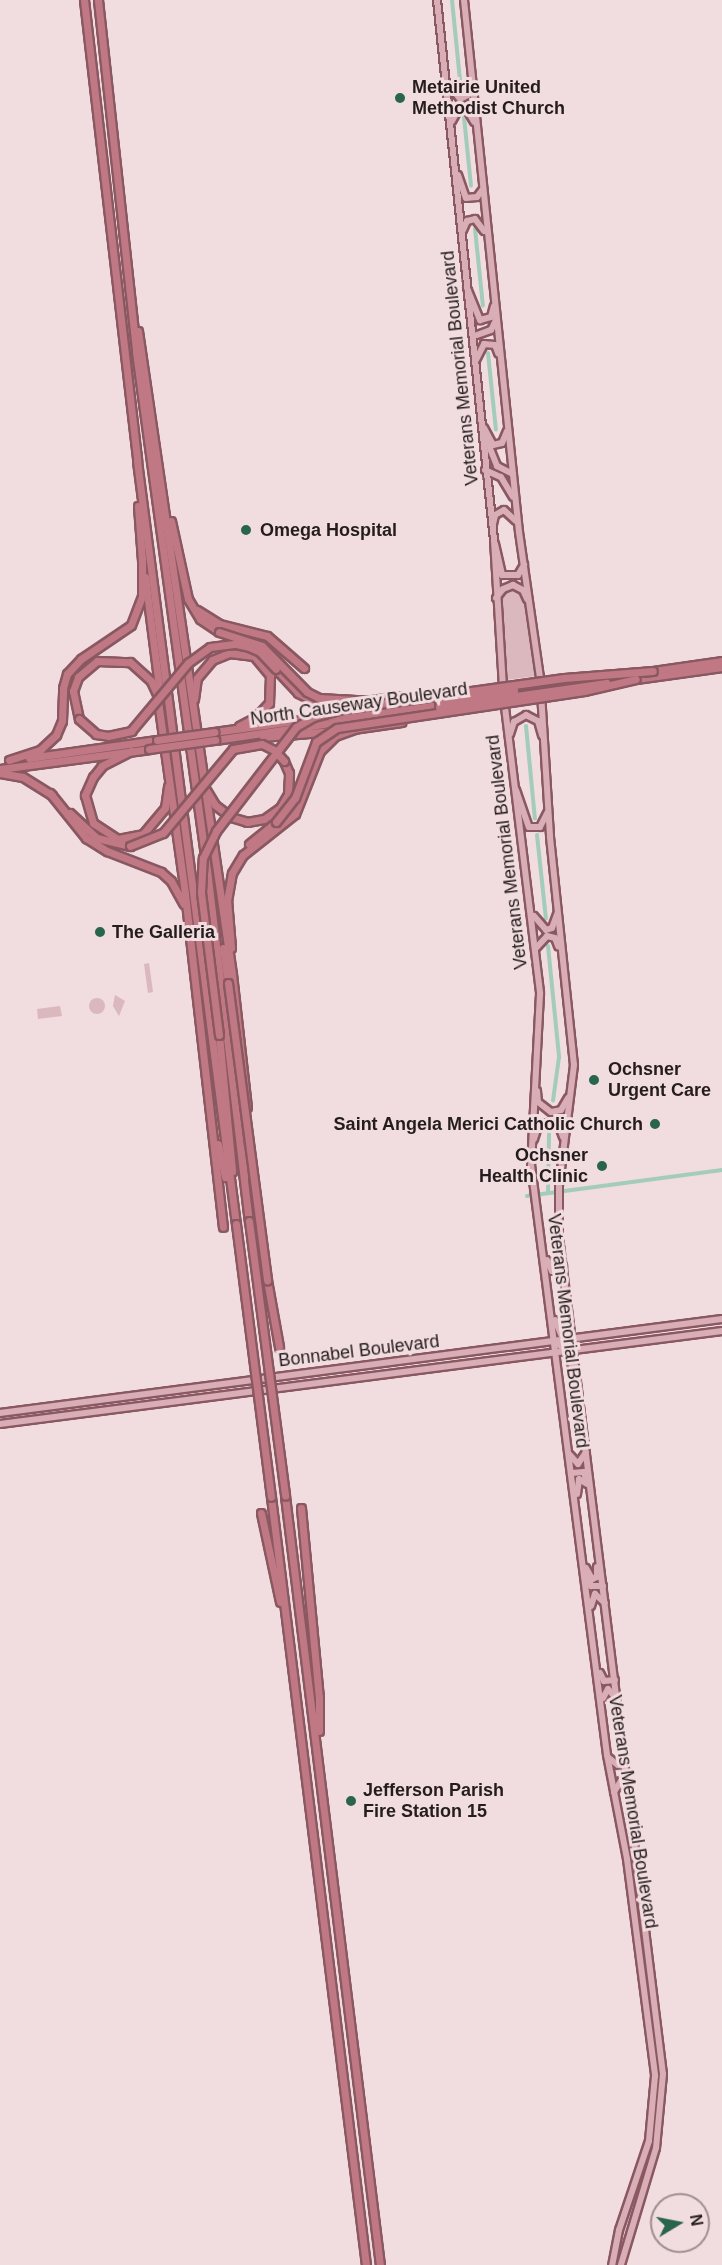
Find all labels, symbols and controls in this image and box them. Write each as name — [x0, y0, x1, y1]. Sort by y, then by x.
place label: Metairie United Methodist Church — [412, 77, 565, 119]
marker: Metairie United Methodist Church — [393, 91, 407, 105]
street label: Veterans Memorial Boulevard — [437, 249, 483, 487]
place label: Omega Hospital — [260, 519, 397, 541]
marker: Omega Hospital — [237, 521, 255, 539]
street label: North Causeway Boulevard — [249, 678, 469, 730]
street label: Veterans Memorial Boulevard — [482, 734, 532, 970]
place label: The Galleria — [112, 921, 215, 943]
marker: The Galleria — [93, 925, 107, 939]
place label: Ochsner Urgent Care — [608, 1059, 711, 1102]
marker: Ochsner Urgent Care — [585, 1071, 603, 1089]
place label: Saint Angela Merici Catholic Church — [333, 1113, 643, 1135]
marker: Saint Angela Merici Catholic Church — [648, 1117, 662, 1131]
place label: Ochsner Health Clinic — [479, 1145, 588, 1188]
marker: Ochsner Health Clinic — [593, 1157, 611, 1175]
street label: Veterans Memorial Boulevard — [543, 1213, 593, 1449]
street label: Bonnabel Boulevard — [277, 1330, 441, 1372]
street label: Veterans Memorial Boulevard — [604, 1694, 662, 1930]
place label: Jefferson Parish Fire Station 15 — [363, 1780, 504, 1822]
marker: Jefferson Parish Fire Station 15 — [344, 1794, 358, 1808]
north arrow — [650, 2193, 710, 2253]
text: N — [687, 2213, 706, 2227]

